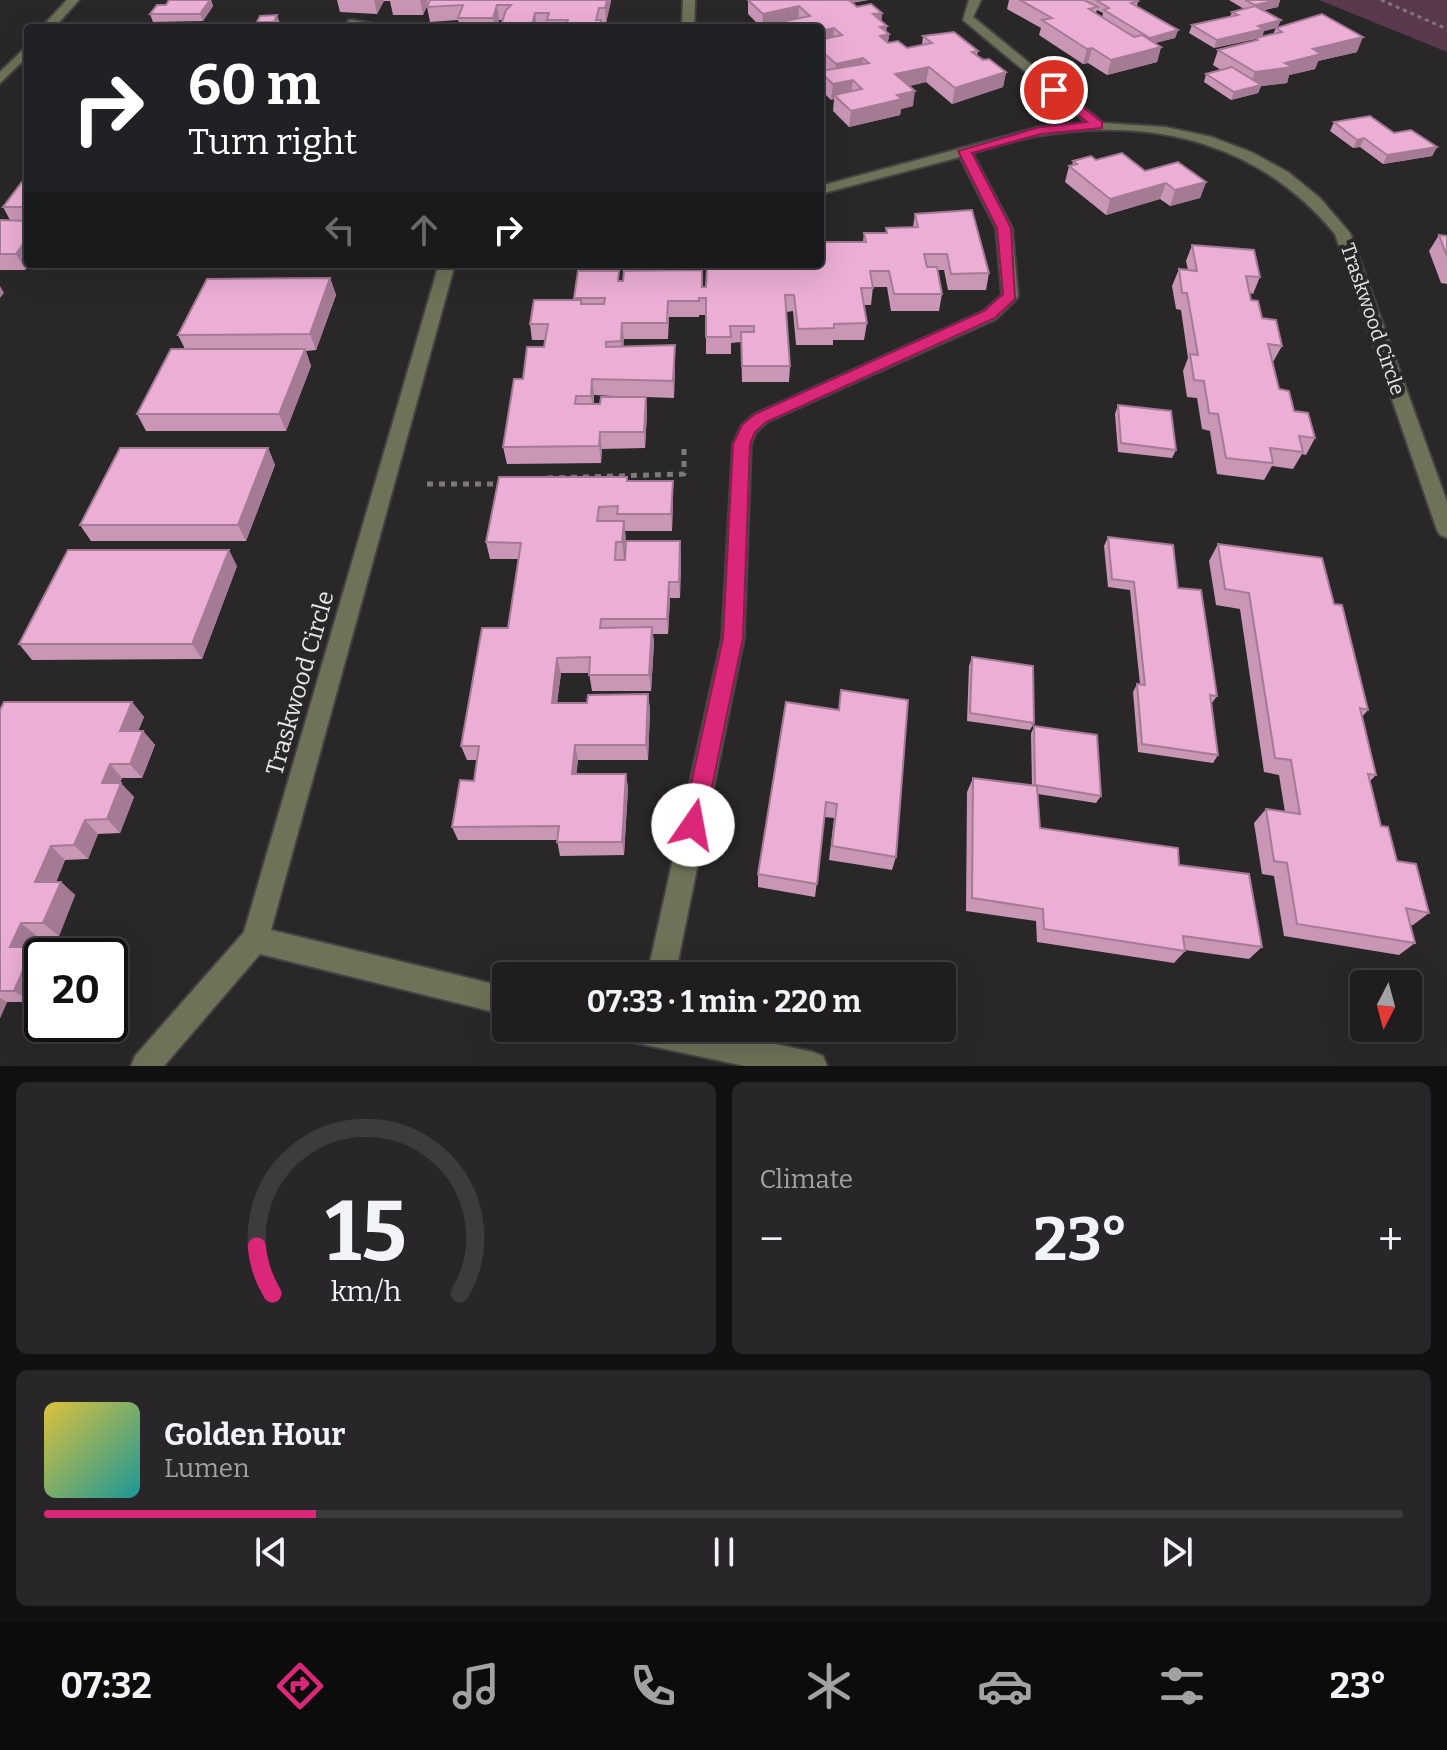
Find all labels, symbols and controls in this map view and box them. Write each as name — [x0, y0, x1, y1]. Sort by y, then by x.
text: 60 m — [188, 52, 320, 119]
icon: right — [56, 56, 160, 160]
pin — [1020, 56, 1088, 124]
icon: arrive — [1032, 68, 1076, 112]
text: Turn right — [188, 120, 357, 164]
icon: left — [318, 208, 362, 252]
icon: ahead — [402, 208, 446, 252]
icon: right — [486, 208, 530, 252]
street label: Traskwood Circle — [1336, 240, 1410, 398]
street label: Traskwood Circle — [260, 588, 340, 778]
position arrow — [651, 783, 735, 867]
speed limit sign: 20 — [24, 938, 128, 1042]
north arrow — [1350, 970, 1422, 1042]
map controls — [1350, 970, 1422, 1042]
text: 07:33 · 1 min · 220 m — [587, 984, 861, 1020]
text: Climate — [760, 1164, 853, 1195]
text: 15 — [325, 1182, 406, 1282]
text: 23° — [1033, 1204, 1128, 1276]
text: − — [760, 1213, 784, 1266]
text: + — [1378, 1213, 1403, 1266]
text: km/h — [330, 1274, 401, 1309]
text: Golden Hour — [164, 1417, 345, 1453]
text: Lumen — [164, 1453, 250, 1484]
icon: previous — [249, 1530, 293, 1574]
icon: pause — [702, 1530, 746, 1574]
icon: next — [1155, 1530, 1199, 1574]
icon: directions — [272, 1658, 328, 1714]
icon: music — [448, 1658, 504, 1714]
icon: phone — [625, 1658, 681, 1714]
icon: climate — [801, 1658, 857, 1714]
icon: car — [977, 1658, 1033, 1714]
icon: filters — [1154, 1658, 1210, 1714]
text: 07:32 — [60, 1664, 152, 1708]
text: 23° — [1330, 1664, 1387, 1708]

